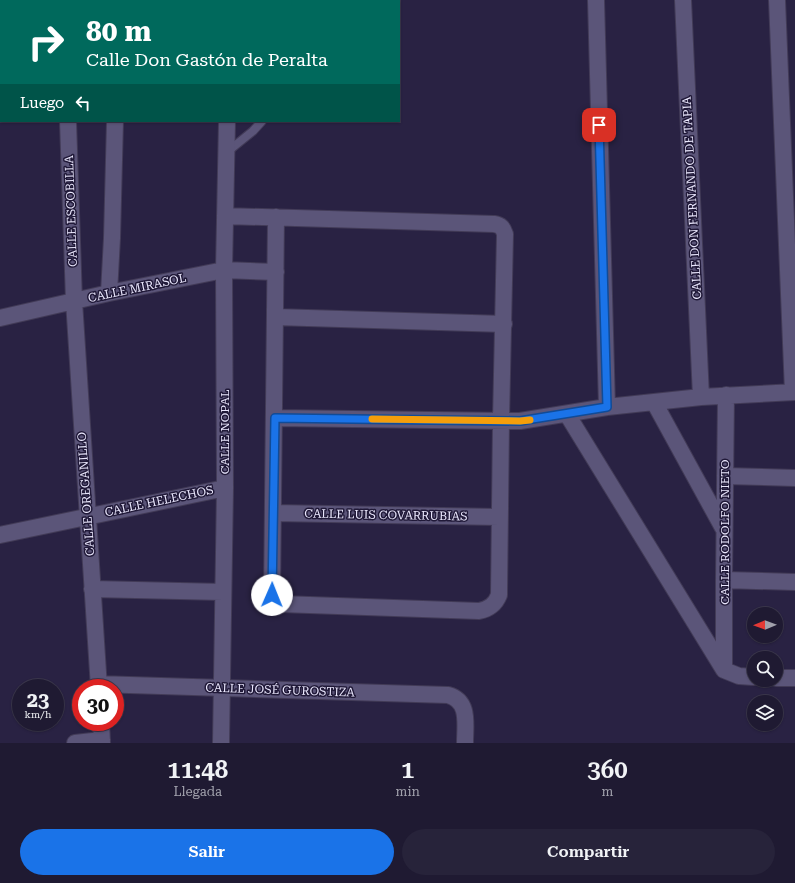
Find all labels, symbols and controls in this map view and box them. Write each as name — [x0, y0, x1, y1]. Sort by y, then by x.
text: 80 m — [86, 15, 151, 48]
icon: right — [20, 16, 72, 68]
text: Calle Don Gastón de Peralta — [86, 49, 328, 70]
icon: left — [72, 92, 94, 114]
text: Luego — [20, 94, 64, 112]
street label: CALLE DON FERNANDO DE TAPIA — [680, 96, 704, 300]
pin — [582, 108, 616, 142]
icon: arrive — [588, 114, 610, 136]
street label: CALLE ESCOBILLA — [62, 154, 80, 267]
street label: CALLE MIRASOL — [87, 271, 187, 305]
street label: CALLE NOPAL — [218, 390, 232, 474]
street label: CALLE OREGANILLO — [75, 432, 97, 556]
street label: CALLE RODOLFO NIETO — [718, 459, 732, 605]
street label: CALLE HELECHOS — [103, 483, 215, 519]
street label: CALLE LUIS COVARRUBIAS — [304, 507, 468, 523]
position arrow — [251, 574, 293, 616]
north arrow — [747, 607, 783, 643]
map controls — [747, 607, 783, 731]
button: search — [747, 651, 783, 687]
speed limit sign: 30 — [72, 679, 124, 731]
street label: CALLE JOSÉ GUROSTIZA — [205, 680, 356, 700]
text: 23 — [27, 688, 49, 712]
button: layers — [747, 695, 783, 731]
text: km/h — [25, 709, 51, 720]
text: 11:48 — [167, 756, 228, 784]
text: 1 — [401, 756, 414, 784]
text: 360 — [587, 756, 628, 784]
text: Llegada — [173, 784, 222, 799]
text: min — [396, 784, 420, 799]
text: m — [602, 784, 613, 799]
button: Salir — [20, 829, 394, 875]
button: Compartir — [402, 829, 775, 875]

